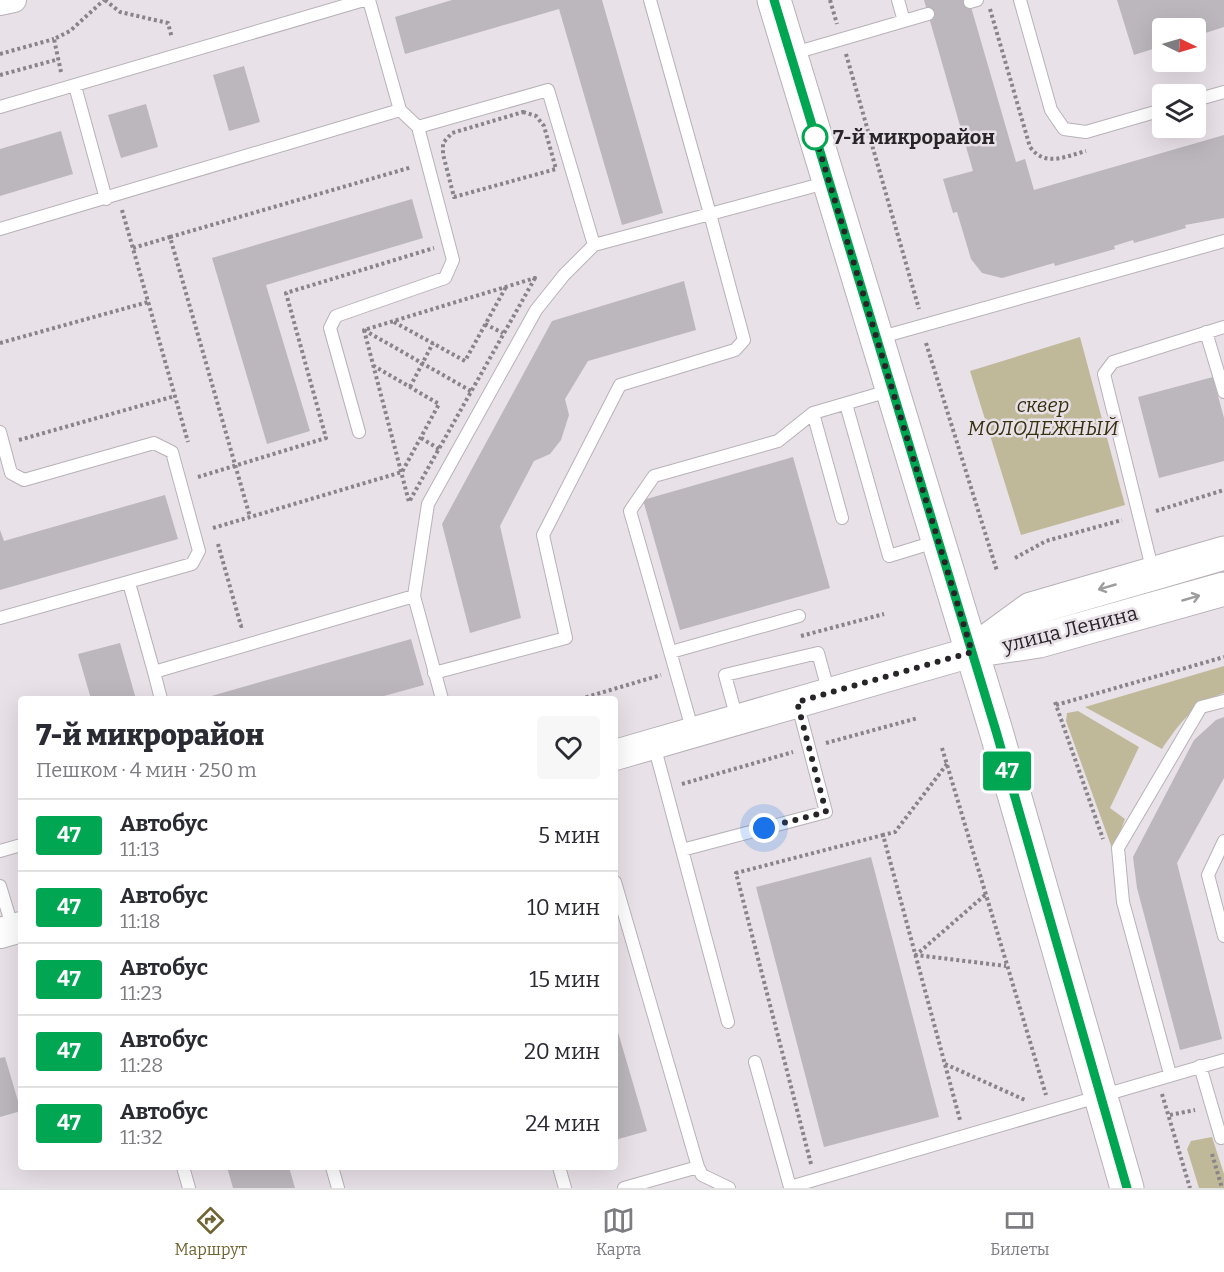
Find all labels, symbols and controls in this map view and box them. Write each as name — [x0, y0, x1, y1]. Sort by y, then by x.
north arrow — [1152, 18, 1206, 72]
map controls — [1152, 18, 1206, 138]
button: layers — [1152, 84, 1206, 138]
marker: 7-й микрорайон — [802, 124, 828, 150]
place label: 7-й микрорайон — [833, 125, 995, 149]
park label: сквер МОЛОДЕЖНЫЙ — [968, 393, 1119, 440]
one-way arrow — [1098, 582, 1117, 593]
one-way arrow — [1181, 592, 1200, 603]
street label: улица Ленина — [999, 601, 1140, 658]
button: heart — [537, 716, 600, 779]
text: 7-й микрорайон — [36, 719, 264, 752]
line badge: 47 — [980, 752, 1034, 790]
text: Пешком · 4 мин · 250 m — [36, 758, 257, 782]
text: 47 — [995, 758, 1019, 784]
text: Автобус — [120, 810, 208, 837]
your location — [749, 813, 779, 843]
text: 47 — [57, 822, 81, 848]
text: 5 мин — [538, 822, 600, 849]
text: 11:13 — [120, 837, 160, 861]
text: Автобус — [120, 882, 208, 909]
text: 47 — [57, 894, 81, 920]
text: 10 мин — [527, 894, 600, 921]
text: 11:18 — [120, 909, 161, 933]
text: Автобус — [120, 954, 208, 981]
text: 47 — [57, 966, 81, 992]
text: 15 мин — [529, 966, 600, 993]
text: 11:23 — [120, 981, 163, 1005]
text: Автобус — [120, 1026, 208, 1053]
text: 47 — [57, 1038, 81, 1064]
text: 20 мин — [524, 1038, 600, 1065]
text: 11:28 — [120, 1053, 163, 1077]
text: Автобус — [120, 1098, 208, 1125]
text: 47 — [57, 1110, 81, 1136]
text: 24 мин — [525, 1110, 600, 1137]
text: 11:32 — [120, 1125, 163, 1149]
tab: Маршрут — [175, 1204, 247, 1259]
tab: Карта — [596, 1204, 641, 1259]
tab: Билеты — [990, 1204, 1049, 1259]

